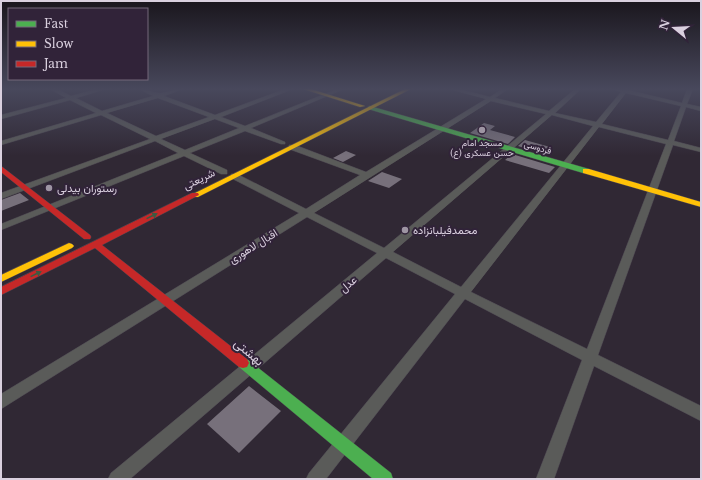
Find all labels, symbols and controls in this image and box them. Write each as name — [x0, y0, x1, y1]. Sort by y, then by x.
legend — [8, 8, 148, 80]
north arrow — [654, 8, 694, 48]
text: Fast — [44, 16, 69, 31]
text: N — [656, 17, 673, 32]
text: Slow — [44, 36, 74, 51]
text: Jam — [42, 56, 68, 71]
marker: مسجد امام حسن عسکری (ع) — [477, 125, 487, 135]
place label: مسجد امام حسن عسکری (ع) — [450, 137, 514, 159]
street label: فردوسی — [523, 138, 553, 157]
street label: شریعتی — [181, 165, 218, 193]
place label: رستوران بیدلی — [57, 181, 117, 195]
marker: رستوران بیدلی — [44, 183, 54, 193]
one-way arrow — [147, 213, 158, 219]
place label: محمدفيلبانزاده — [413, 223, 477, 237]
marker: محمدفيلبانزاده — [400, 225, 410, 235]
street label: اقبال لاهوری — [226, 226, 280, 266]
one-way arrow — [30, 271, 42, 277]
street label: عدل — [336, 272, 360, 295]
street label: بهشتی — [230, 334, 268, 370]

